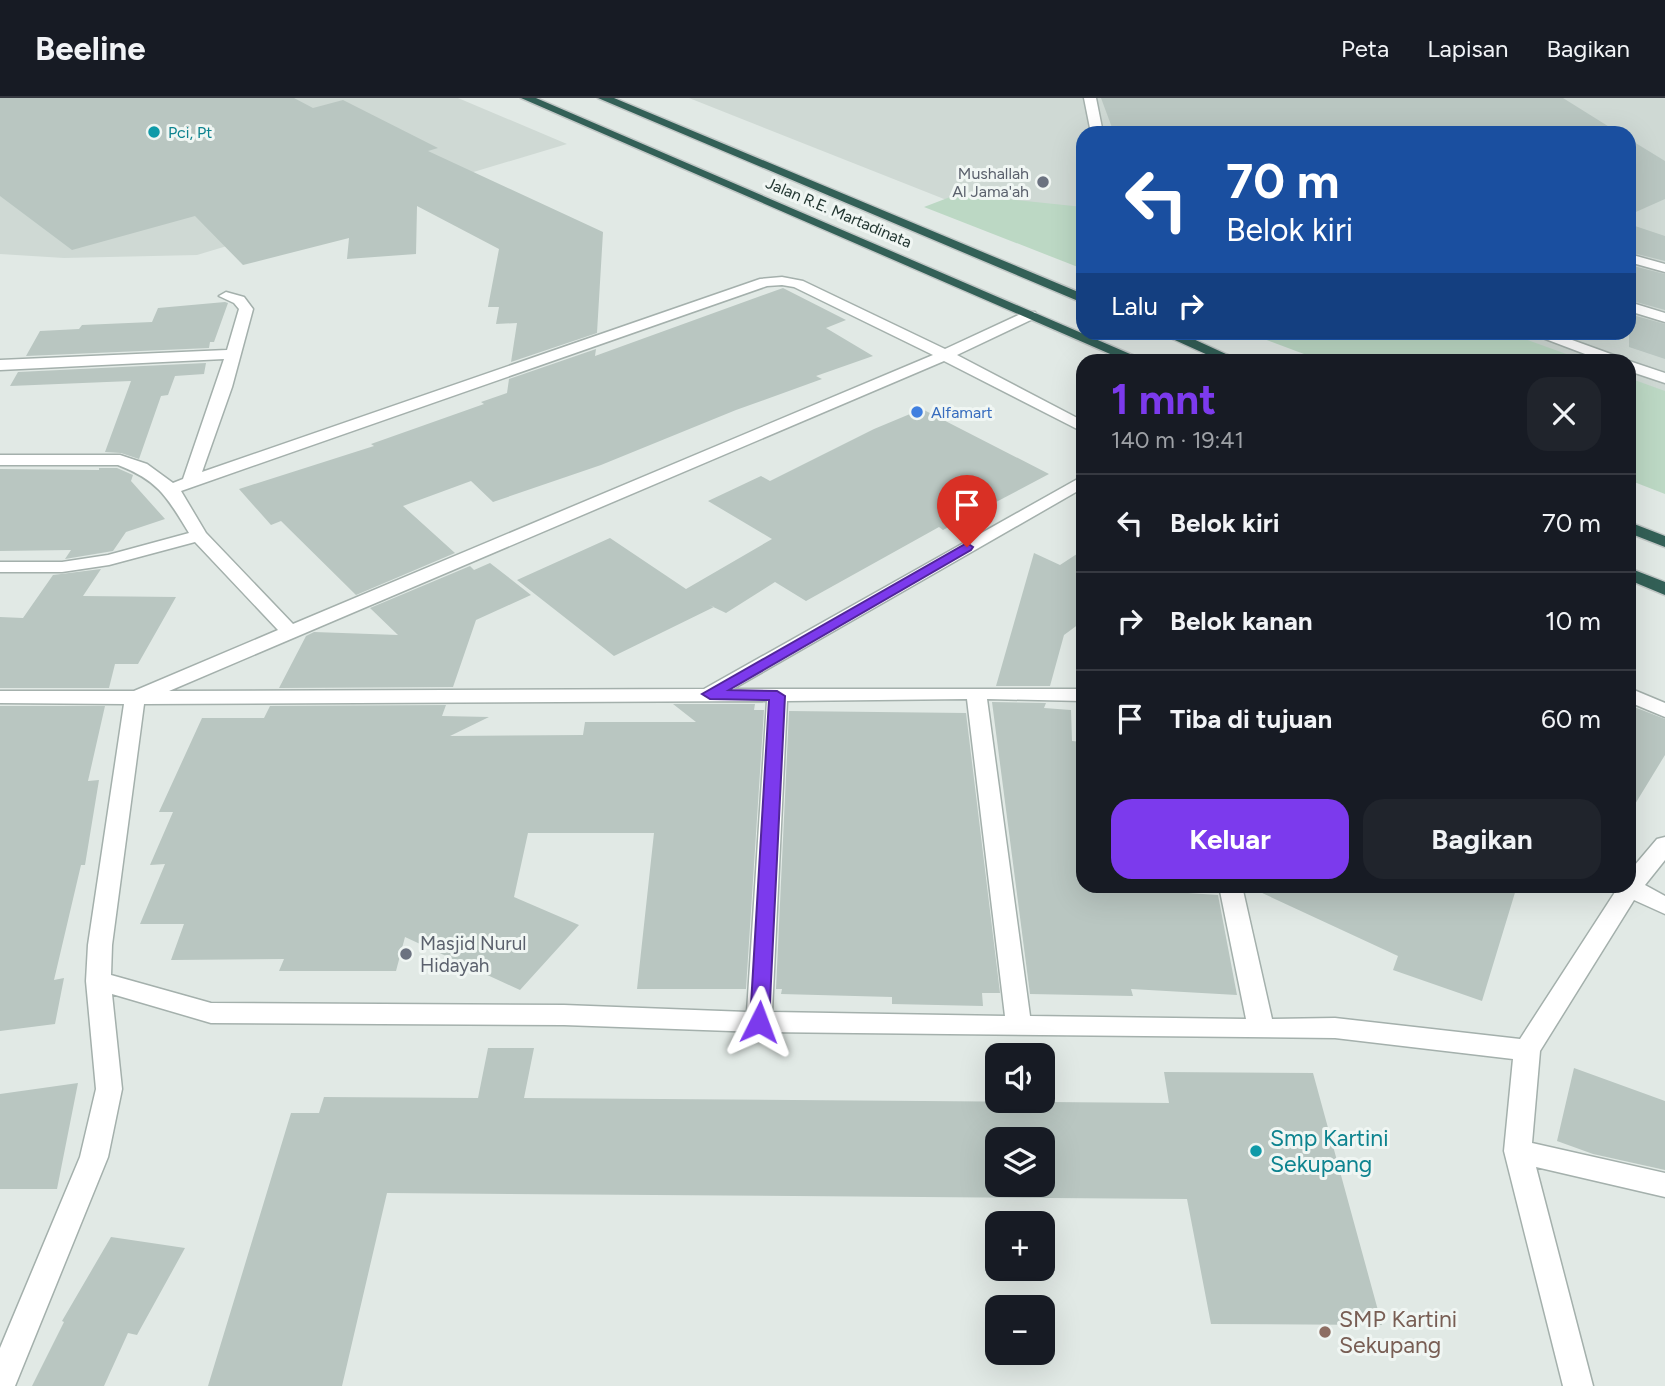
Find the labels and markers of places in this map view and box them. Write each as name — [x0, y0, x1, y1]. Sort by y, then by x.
place label: Pci, Pt — [168, 123, 212, 142]
marker: Pci, Pt — [146, 124, 162, 140]
place label: Mushallah Al Jama'ah — [952, 164, 1029, 201]
marker: Mushallah Al Jama'ah — [1035, 174, 1051, 190]
place label: Alfamart — [931, 403, 993, 422]
marker: Alfamart — [909, 404, 925, 420]
pin — [937, 475, 997, 547]
place label: Masjid Nurul Hidayah — [420, 932, 526, 977]
marker: Masjid Nurul Hidayah — [398, 946, 414, 962]
place label: Smp Kartini Sekupang — [1270, 1124, 1389, 1178]
marker: Smp Kartini Sekupang — [1248, 1143, 1264, 1159]
place label: SMP Kartini Sekupang — [1339, 1305, 1457, 1359]
marker: SMP Kartini Sekupang — [1317, 1324, 1333, 1340]

